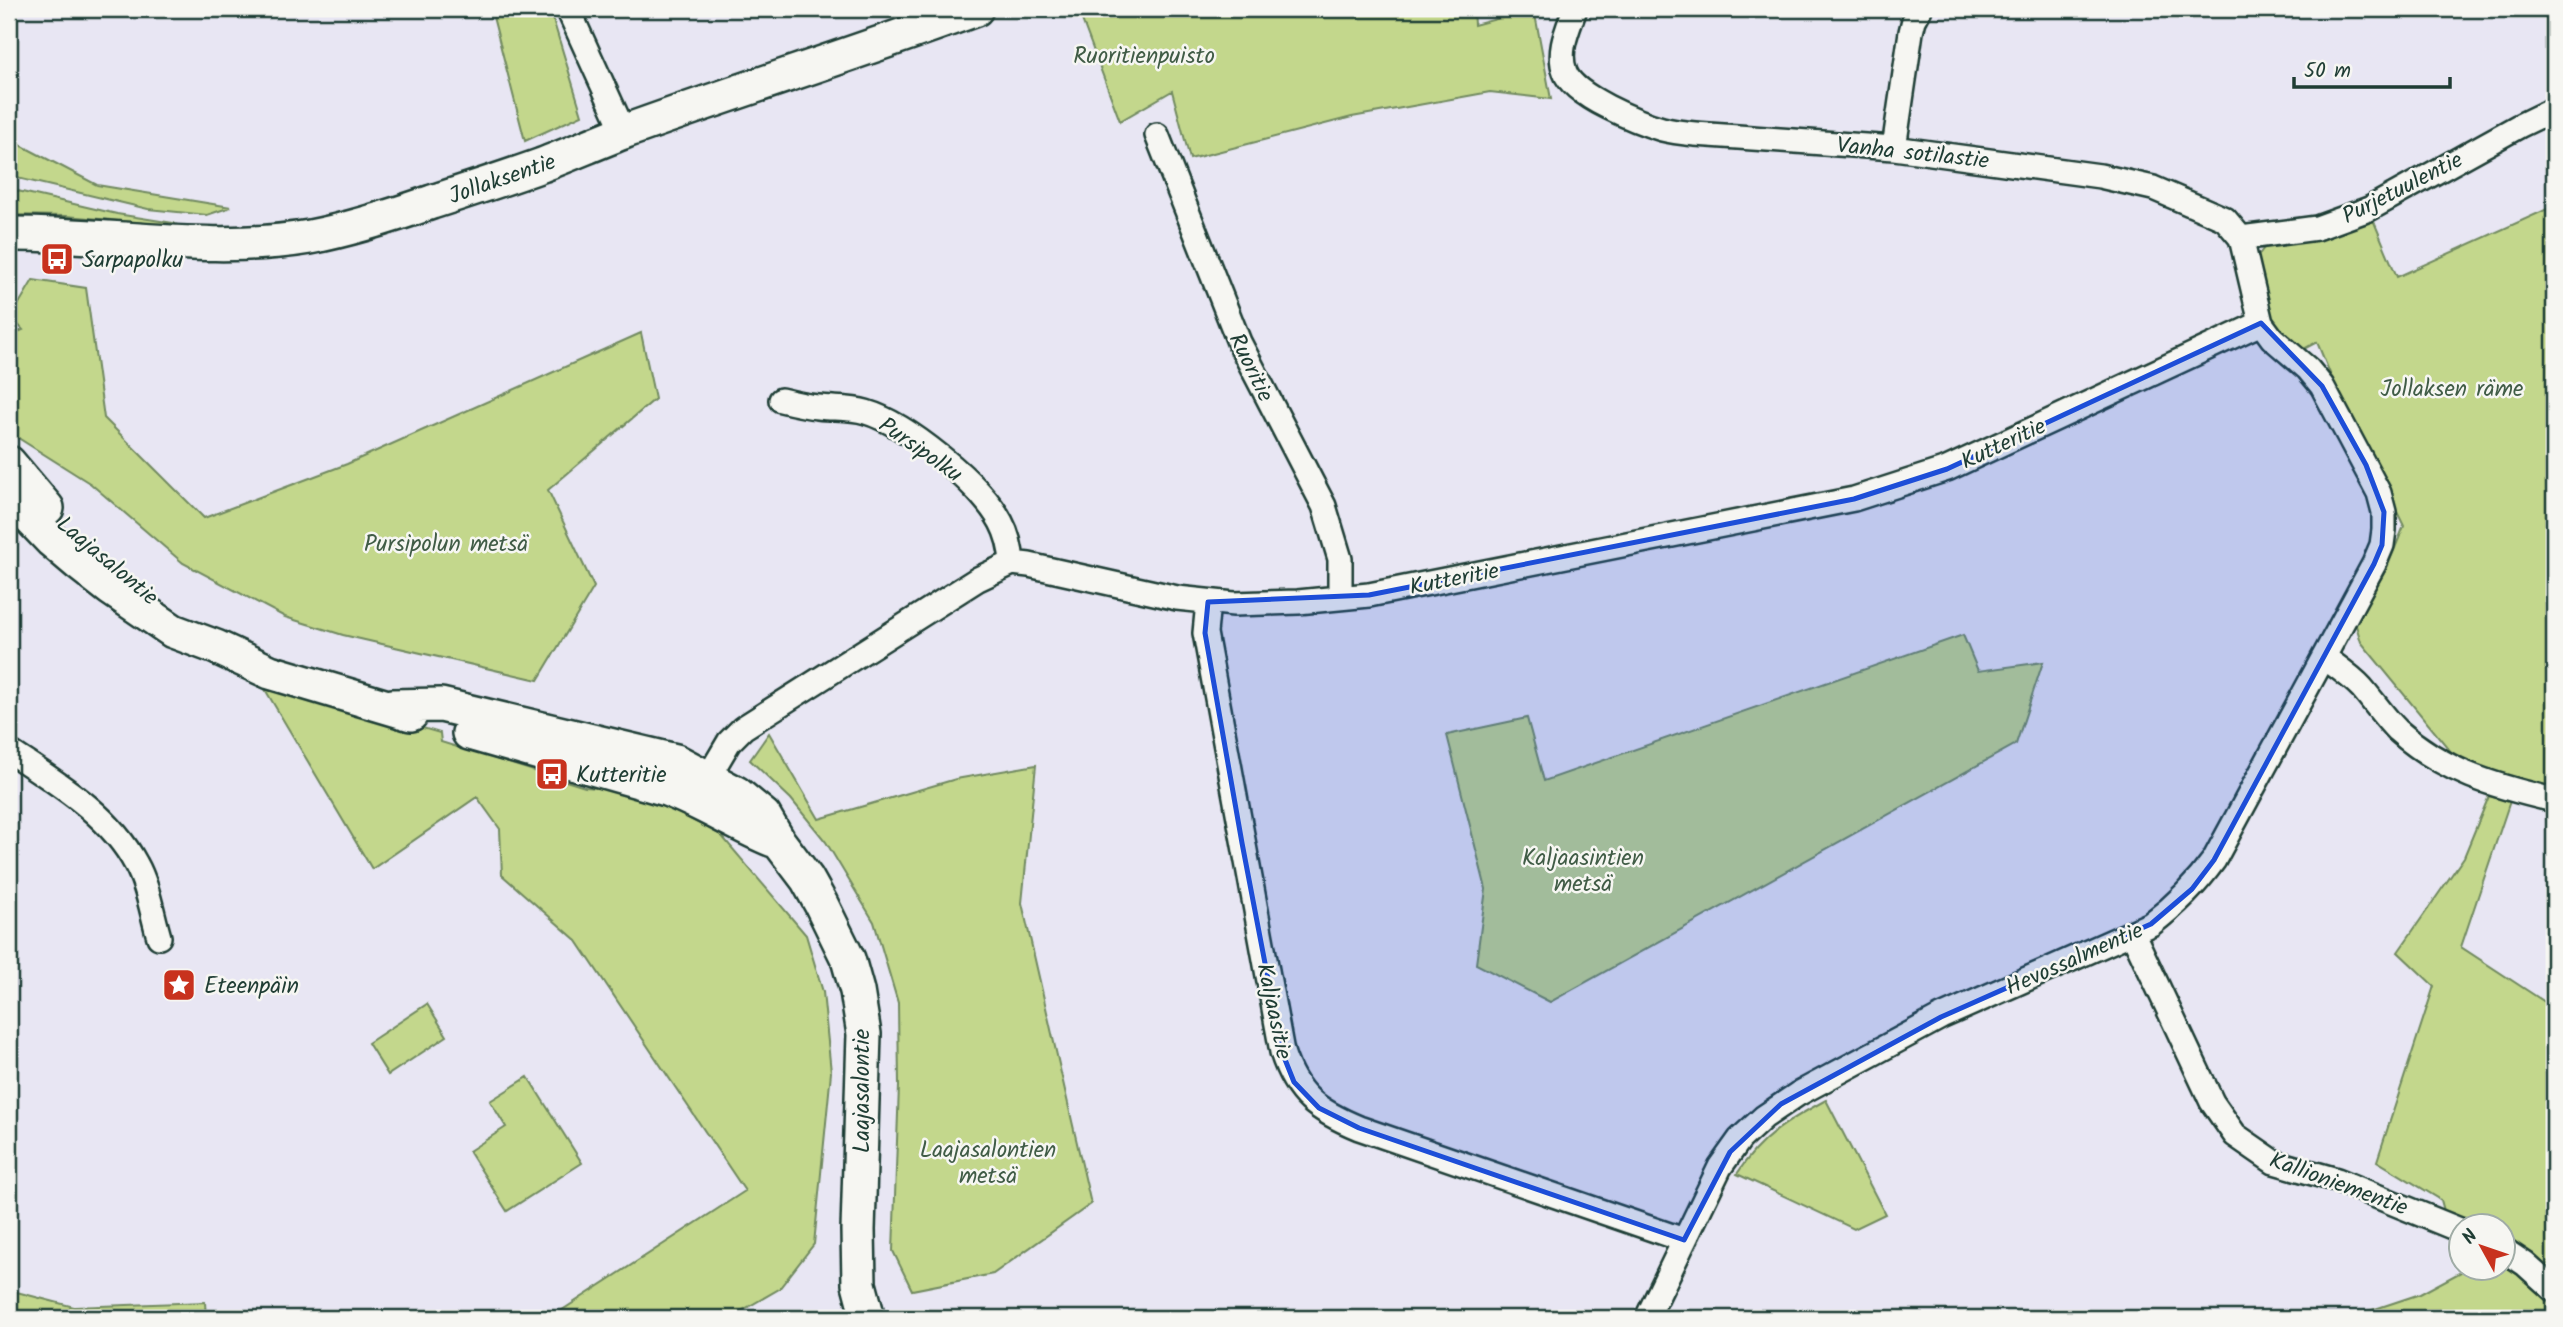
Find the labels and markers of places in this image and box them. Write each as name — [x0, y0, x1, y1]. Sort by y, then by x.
bus stop icon: Sarpapolku — [38, 240, 76, 278]
place label: Sarpapolku — [82, 243, 183, 279]
bus stop icon: Kutteritie — [533, 755, 571, 793]
place label: Kutteritie — [576, 758, 667, 794]
place icon: Eteenpäin — [160, 966, 198, 1004]
place label: Eteenpäin — [204, 969, 299, 1005]

